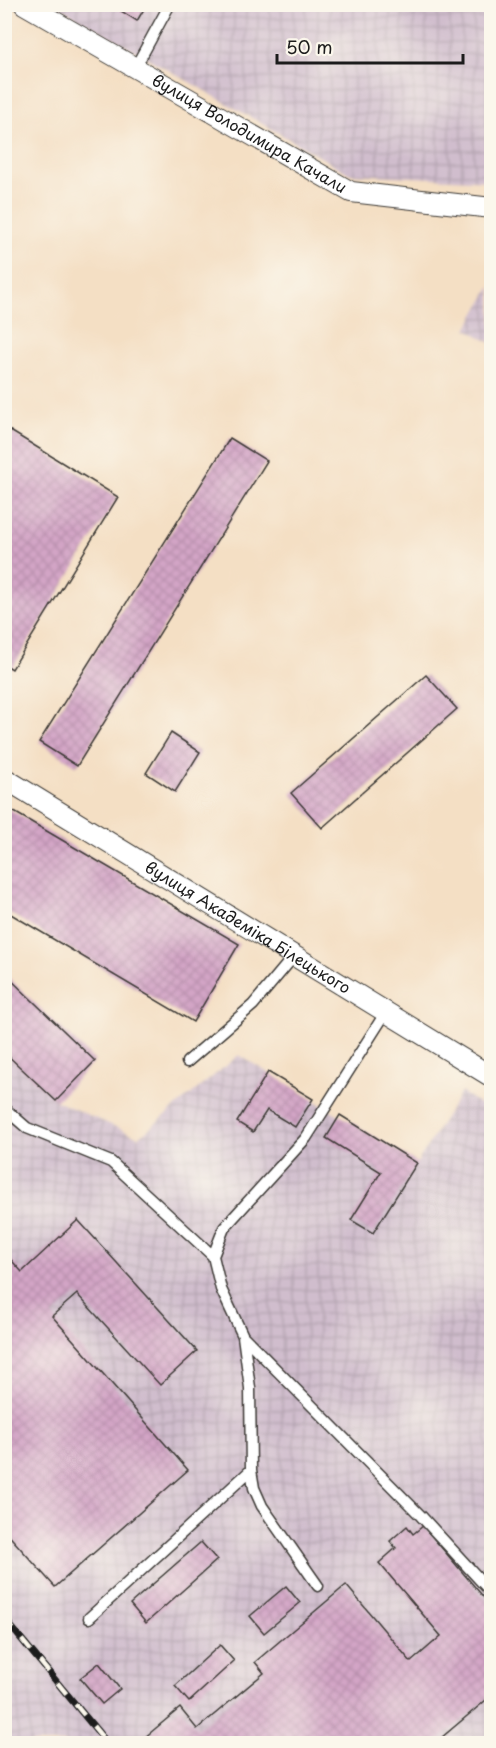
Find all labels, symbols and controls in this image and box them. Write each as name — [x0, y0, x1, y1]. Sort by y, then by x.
scale bar — [277, 27, 463, 65]
text: 50 m — [286, 33, 333, 60]
street label: вулиця Володимира Качали — [148, 67, 352, 198]
street label: вулиця Академіка Білецького — [141, 854, 356, 999]

